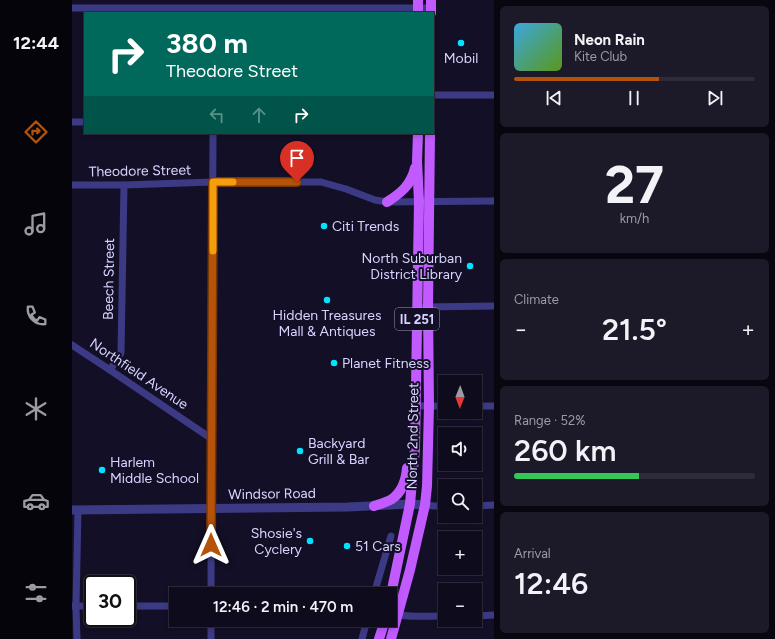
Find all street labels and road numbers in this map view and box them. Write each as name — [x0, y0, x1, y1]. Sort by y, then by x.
street label: Theodore Street — [89, 162, 191, 180]
street label: Beech Street — [100, 238, 118, 320]
road number: IL 251 — [395, 308, 439, 330]
street label: Northfield Avenue — [87, 335, 192, 413]
street label: North 2nd Street — [404, 382, 422, 490]
street label: Windsor Road — [228, 485, 316, 503]

